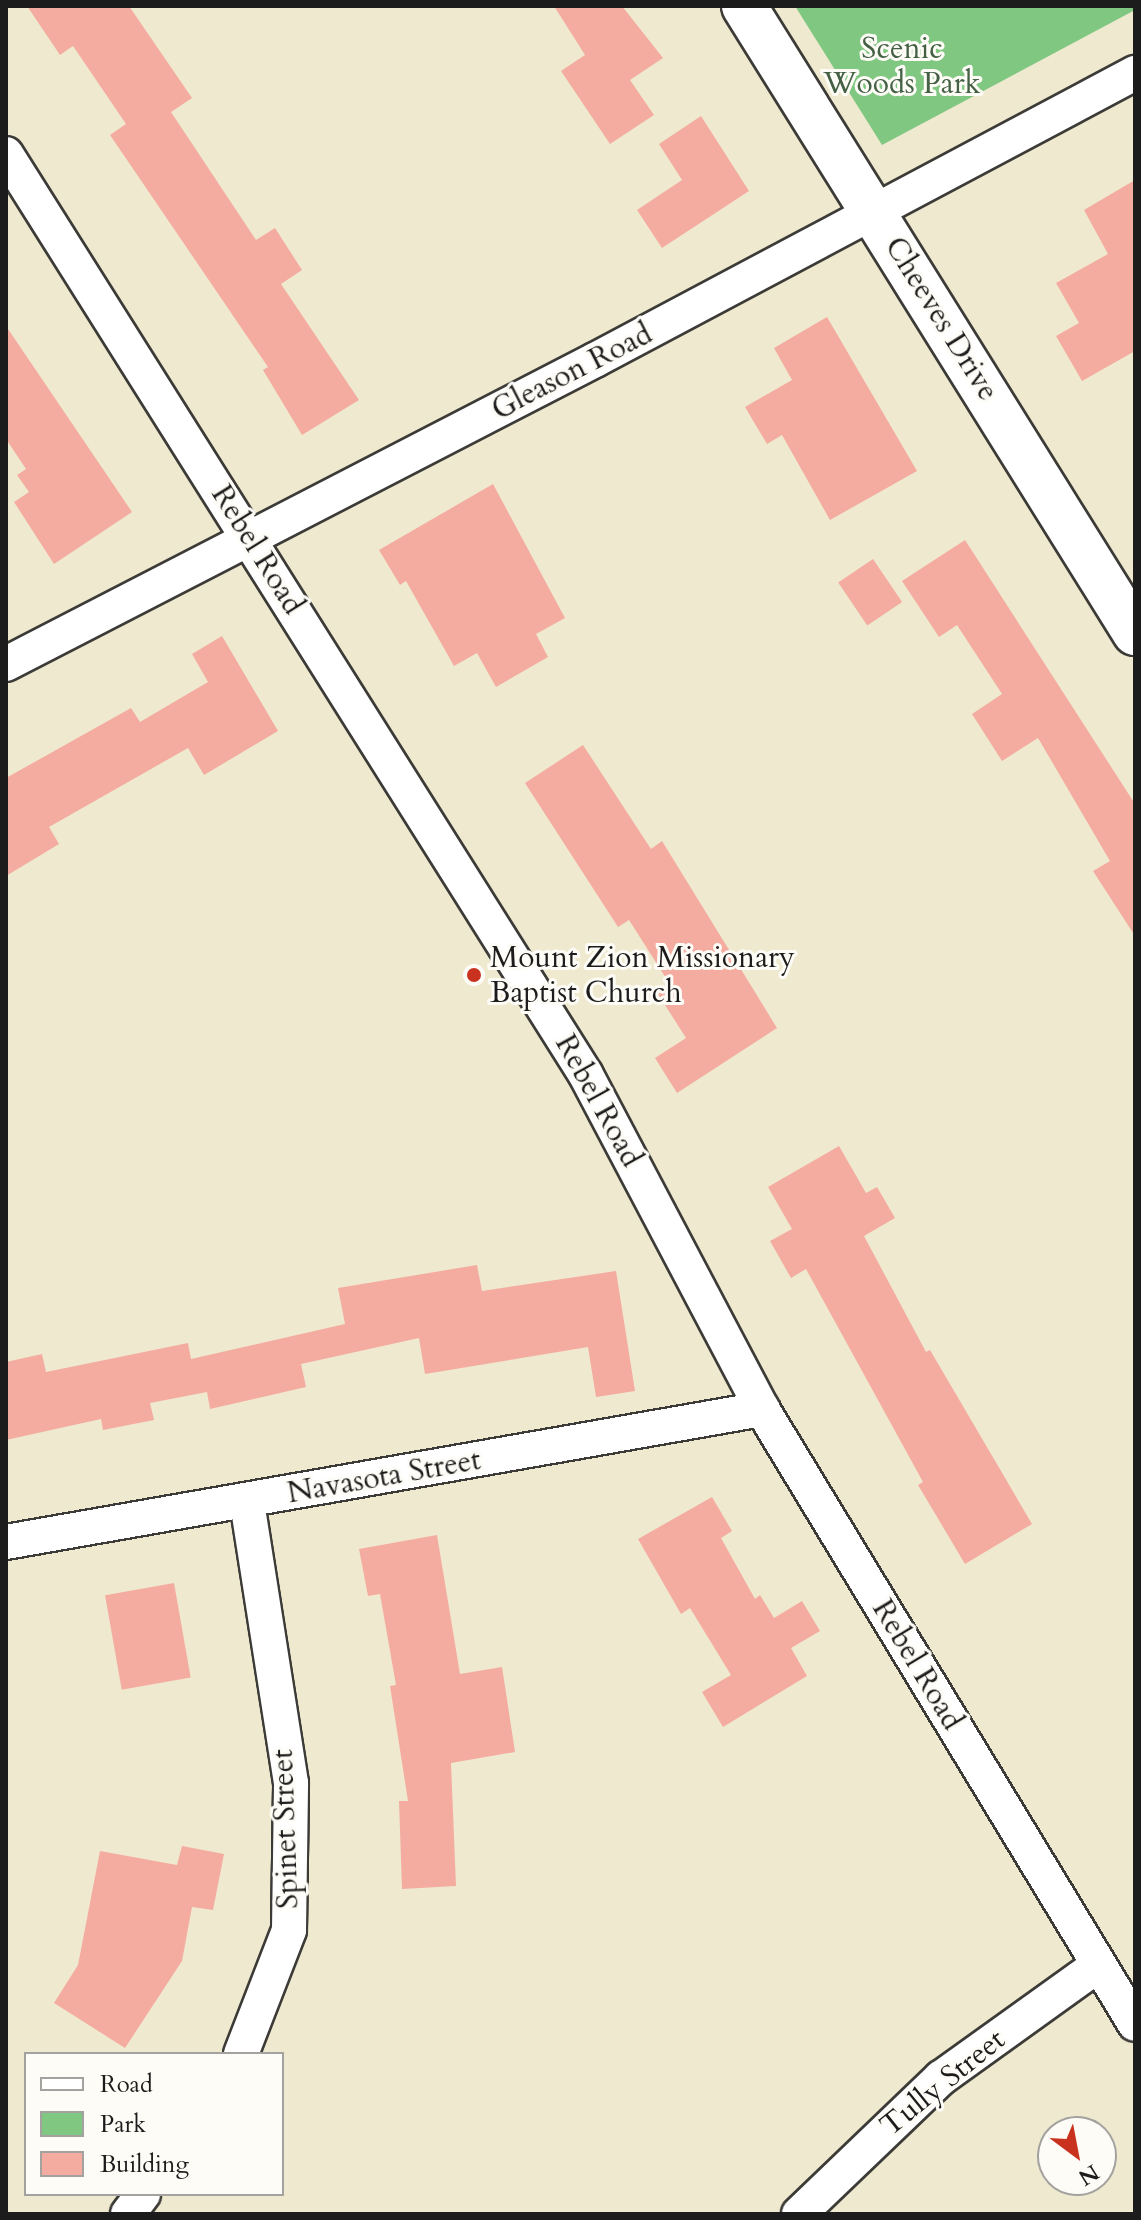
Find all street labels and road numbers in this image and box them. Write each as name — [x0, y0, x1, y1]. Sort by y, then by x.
street label: Cheeves Drive — [876, 231, 1006, 407]
street label: Gleason Road — [486, 316, 658, 428]
street label: Rebel Road — [203, 479, 311, 621]
street label: Rebel Road — [547, 1029, 649, 1173]
street label: Navasota Street — [285, 1442, 483, 1512]
street label: Rebel Road — [864, 1593, 970, 1737]
street label: Spinet Street — [265, 1749, 307, 1909]
street label: Tully Street — [873, 2022, 1013, 2144]

